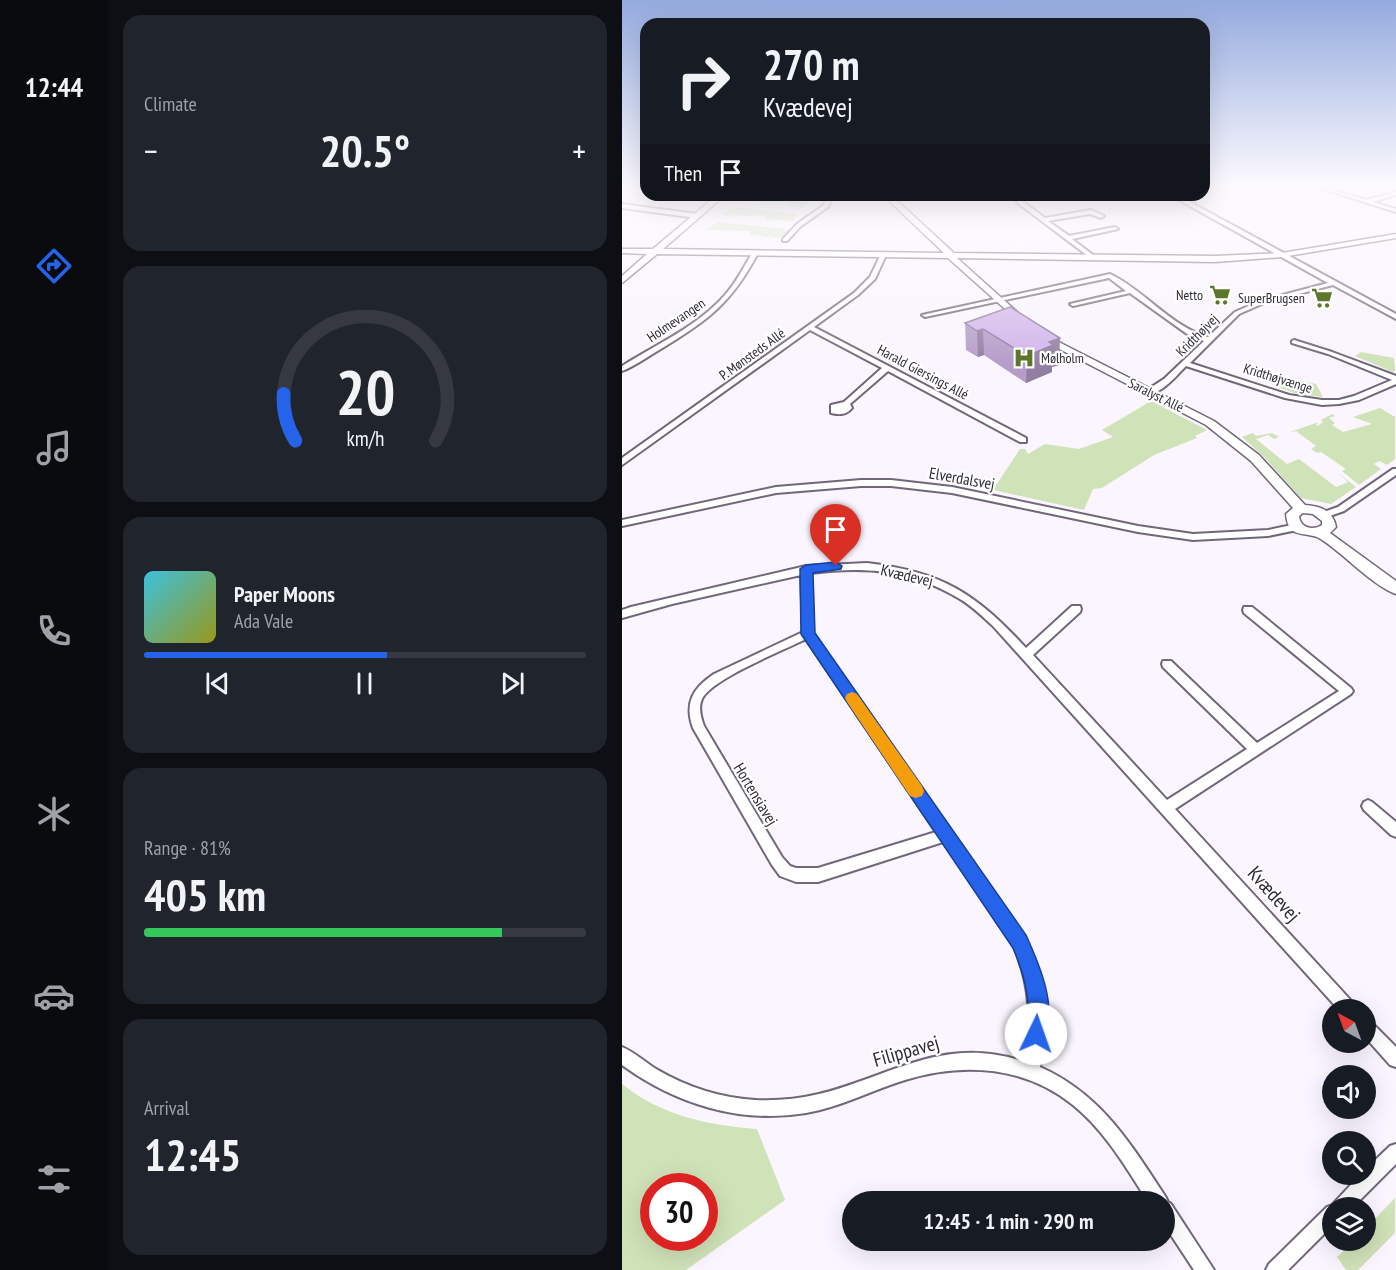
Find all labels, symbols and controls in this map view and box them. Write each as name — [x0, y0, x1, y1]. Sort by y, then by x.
text: 270 m — [763, 37, 860, 92]
icon: right — [664, 42, 742, 120]
text: 12:44 — [25, 70, 83, 104]
text: Kvædevej — [763, 90, 853, 124]
text: Climate — [144, 91, 197, 117]
text: 20.5° — [320, 121, 410, 179]
text: − — [144, 129, 158, 172]
text: + — [572, 129, 586, 172]
icon: arrive — [714, 156, 747, 189]
text: Then — [664, 159, 702, 187]
icon: directions — [33, 245, 75, 287]
supermarket icon: Netto — [1208, 283, 1232, 307]
place label: Netto — [1176, 286, 1203, 304]
supermarket icon: SuperBrugsen — [1310, 286, 1334, 310]
place label: SuperBrugsen — [1238, 289, 1305, 307]
street label: Holmevangen — [643, 294, 709, 346]
street label: Kridthøjvej — [1172, 310, 1222, 360]
street label: P. Mønsteds Allé — [716, 324, 789, 384]
street label: Harald Giersings Allé — [874, 340, 972, 404]
hospital icon: Mølholm — [1012, 346, 1036, 370]
place label: Mølholm — [1041, 349, 1084, 367]
text: 20 — [335, 351, 395, 432]
street label: Kridthøjvænge — [1241, 359, 1315, 397]
street label: Saralyst Allé — [1125, 374, 1187, 416]
text: km/h — [346, 424, 384, 452]
icon: music — [33, 427, 75, 469]
street label: Elverdalsvej — [928, 462, 996, 494]
pin — [810, 504, 861, 566]
icon: arrive — [819, 513, 852, 546]
street label: Kvædevej — [879, 559, 935, 591]
text: Paper Moons — [234, 580, 335, 608]
text: Ada Vale — [234, 608, 293, 634]
icon: phone — [33, 610, 75, 652]
icon: previous — [201, 667, 234, 700]
icon: pause — [348, 667, 381, 700]
icon: next — [496, 667, 529, 700]
street label: Hortensiavej — [729, 759, 783, 829]
icon: climate — [33, 793, 75, 835]
text: Range · 81% — [144, 835, 231, 861]
street label: Kvædevej — [1242, 861, 1306, 927]
text: 405 km — [144, 865, 266, 923]
icon: car — [33, 975, 75, 1017]
north arrow — [1322, 999, 1376, 1053]
map controls — [1322, 999, 1376, 1251]
position arrow — [1004, 1002, 1068, 1066]
street label: Filippavej — [870, 1029, 942, 1073]
button: sound — [1322, 1065, 1376, 1119]
text: Arrival — [144, 1095, 189, 1121]
text: 12:45 — [144, 1125, 241, 1183]
button: search — [1322, 1131, 1376, 1185]
icon: filters — [33, 1158, 75, 1200]
speed limit sign: 30 — [640, 1173, 718, 1251]
button: layers — [1322, 1197, 1376, 1251]
text: 12:45 · 1 min · 290 m — [923, 1207, 1094, 1235]

